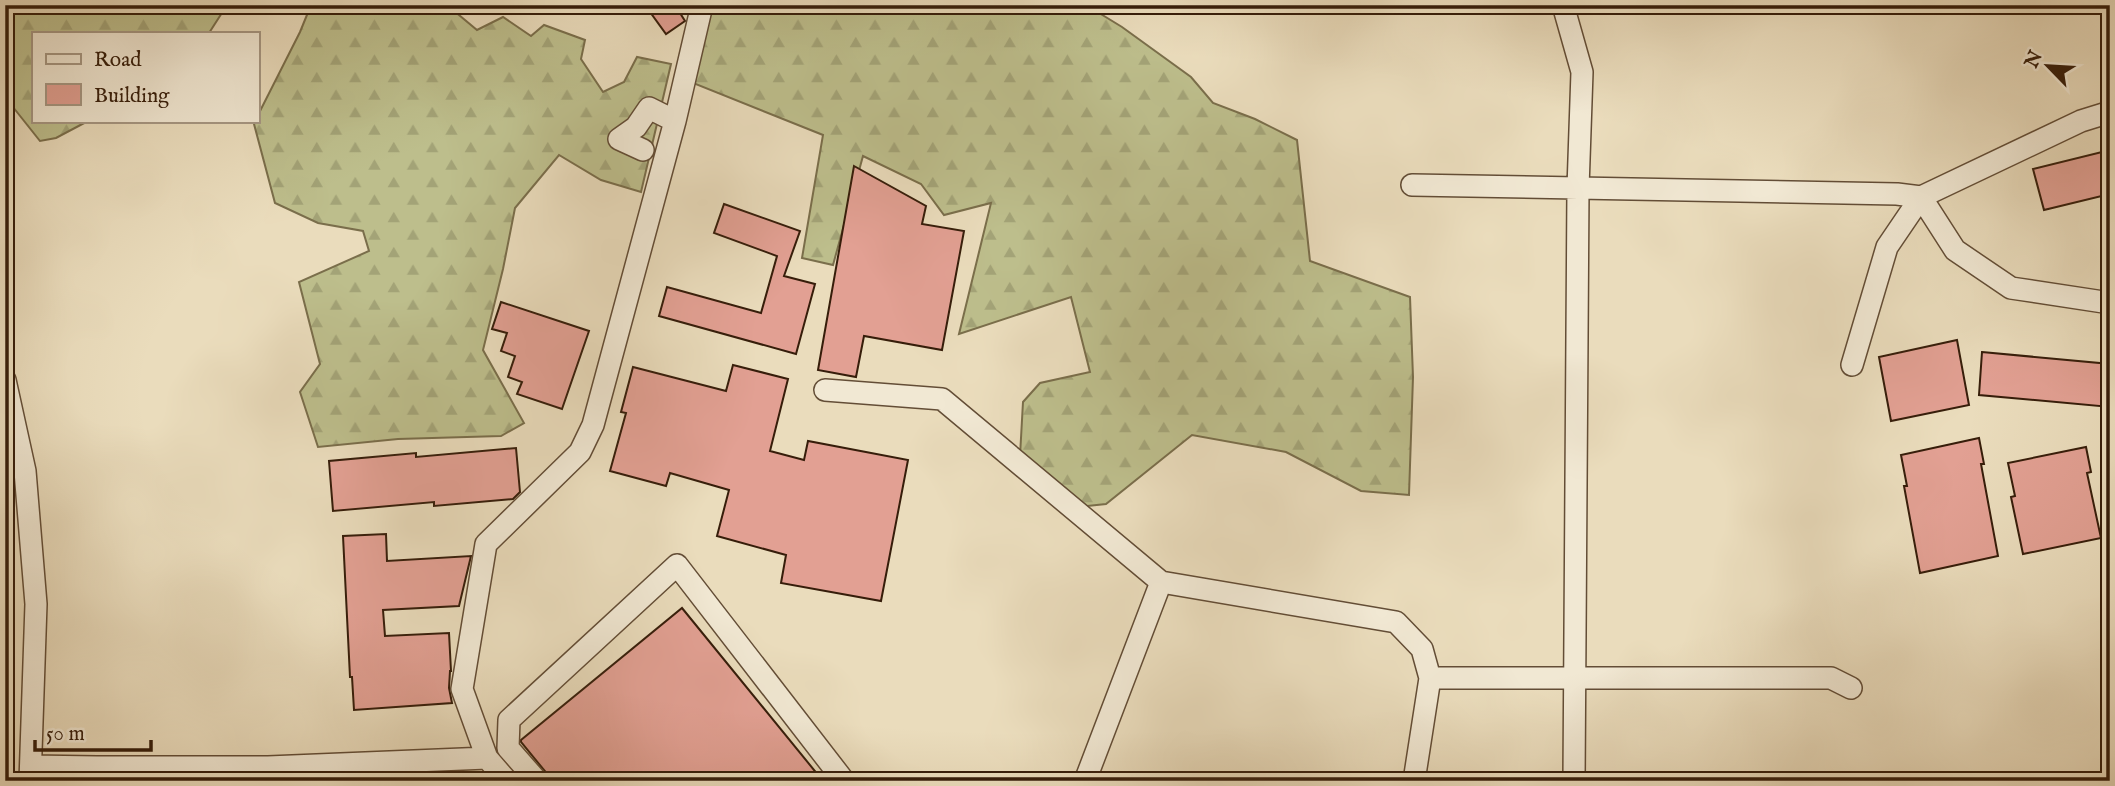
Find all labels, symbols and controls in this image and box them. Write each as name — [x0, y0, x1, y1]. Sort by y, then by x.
legend — [32, 32, 259, 122]
north arrow — [2014, 32, 2084, 102]
text: Road — [94, 47, 142, 74]
text: N — [2020, 47, 2049, 73]
text: Building — [94, 83, 170, 110]
scale bar — [35, 709, 150, 753]
text: 50 m — [46, 721, 85, 748]

